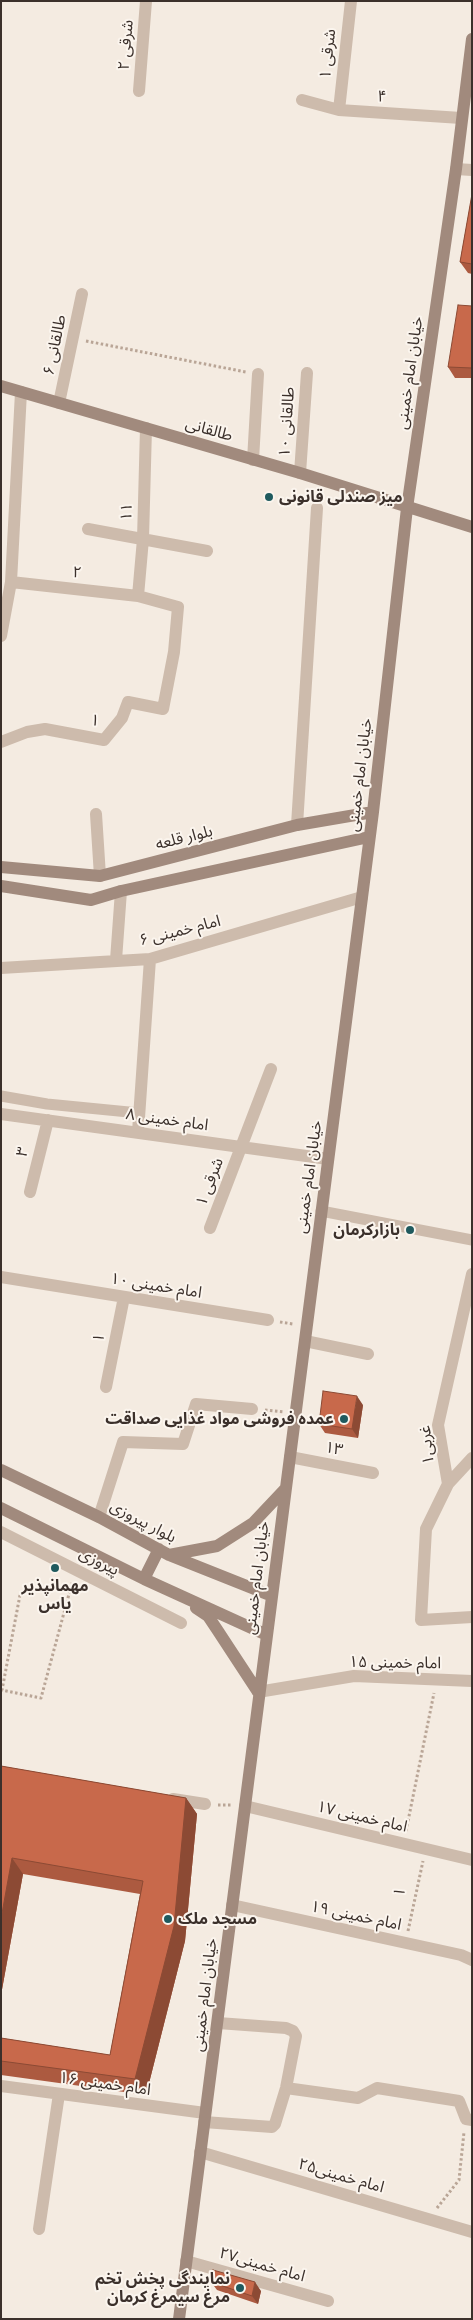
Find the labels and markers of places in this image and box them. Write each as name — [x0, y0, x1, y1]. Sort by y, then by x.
place label: میز صندلی قانونی — [279, 487, 403, 507]
marker: میز صندلی قانونی — [263, 491, 275, 503]
place label: بازارکرمان — [333, 1220, 400, 1240]
marker: بازارکرمان — [404, 1224, 416, 1236]
place label: عمده فروشی مواد غذایی صداقت — [105, 1409, 334, 1429]
marker: عمده فروشی مواد غذایی صداقت — [338, 1413, 350, 1425]
marker: مهمانپذیر یاس — [49, 1562, 61, 1574]
place label: مهمانپذیر یاس — [21, 1576, 89, 1614]
place label: مسجد ملک — [178, 1909, 257, 1929]
marker: مسجد ملک — [162, 1913, 174, 1925]
place label: نمایندگی پخش تخم مرغ سیمرغ کرمان — [95, 2269, 230, 2307]
marker: نمایندگی پخش تخم مرغ سیمرغ کرمان — [234, 2282, 246, 2294]

